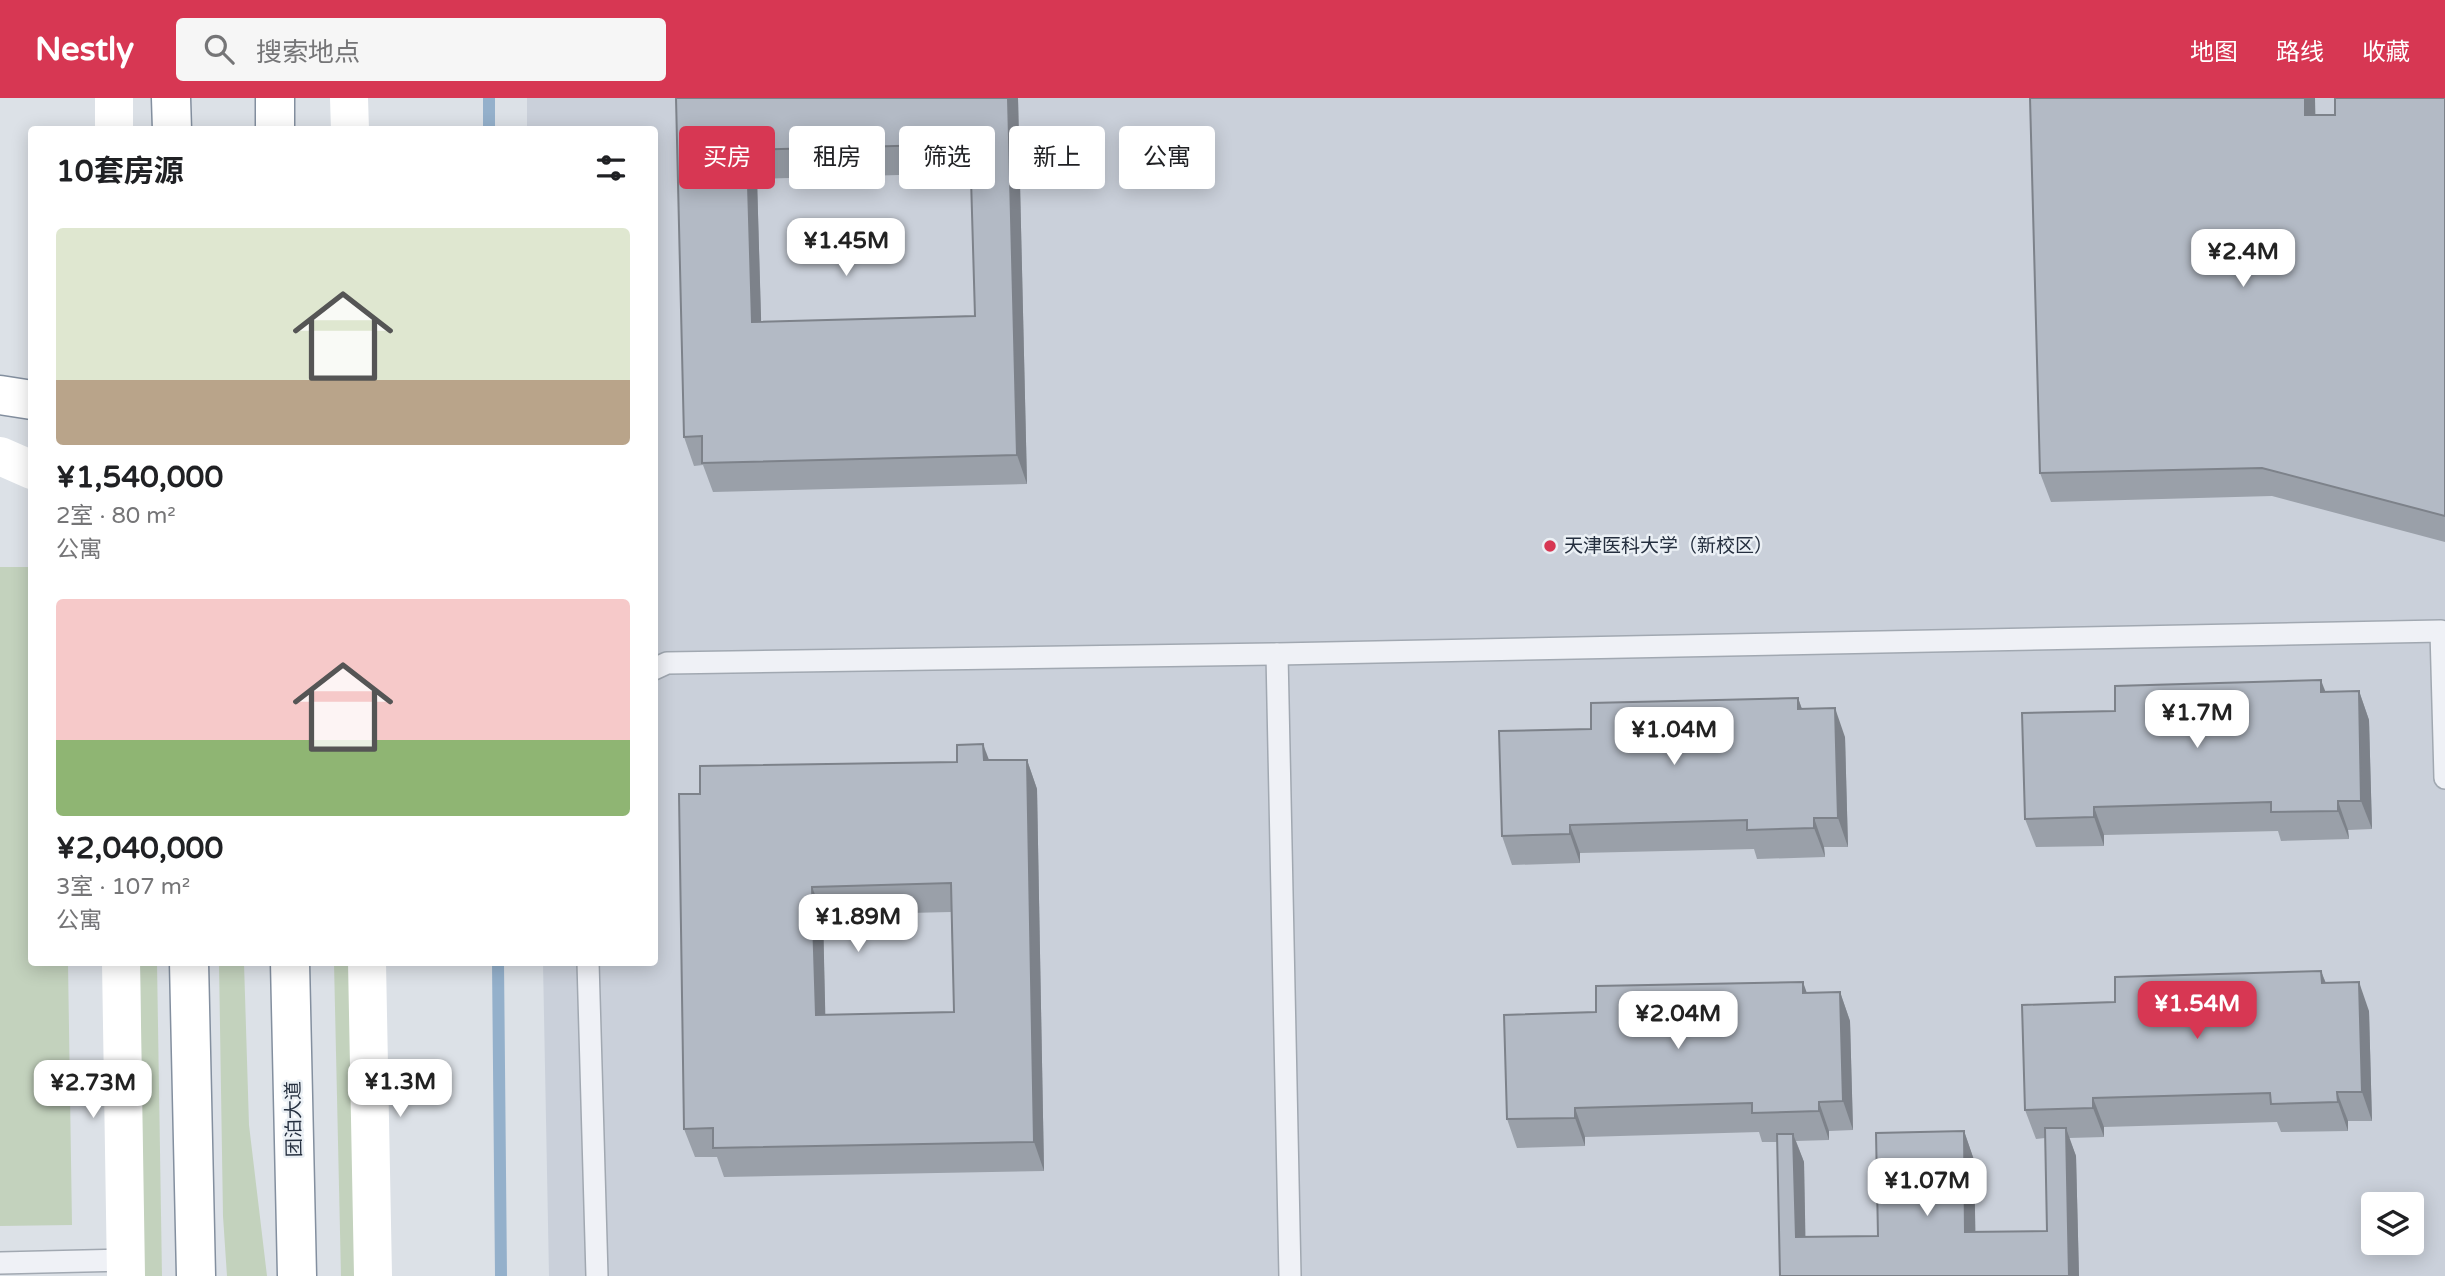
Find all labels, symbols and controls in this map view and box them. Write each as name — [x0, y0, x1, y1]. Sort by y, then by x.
search box — [176, 18, 666, 81]
text: Nestly — [35, 30, 134, 69]
icon: search — [200, 30, 238, 68]
text: 搜索地点 — [256, 37, 360, 68]
text: 地图 — [2190, 38, 2238, 67]
text: 路线 — [2276, 38, 2324, 67]
text: 收藏 — [2362, 38, 2410, 67]
chip: 买房 — [679, 126, 775, 189]
chip: 租房 — [789, 126, 885, 189]
chip: 筛选 — [899, 126, 995, 189]
chip: 新上 — [1009, 126, 1105, 189]
chip: 公寓 — [1119, 126, 1215, 189]
icon: filters — [592, 149, 630, 187]
text: 10套房源 — [56, 153, 184, 190]
pin: ¥1.45M — [789, 218, 903, 278]
text: ¥1.45M — [803, 227, 889, 255]
pin: ¥2.4M — [2194, 230, 2292, 289]
text: ¥2.4M — [2207, 238, 2279, 266]
icon: home — [280, 273, 406, 399]
text: ¥1,540,000 — [56, 459, 223, 496]
text: 2室 · 80 m² — [56, 502, 176, 530]
place label: 天津医科大学（新校区） — [1564, 535, 1773, 557]
text: 公寓 — [56, 536, 102, 564]
marker: 天津医科大学（新校区） — [1542, 538, 1558, 554]
icon: home — [280, 644, 406, 770]
pin: ¥1.7M — [2148, 690, 2246, 750]
text: ¥1.7M — [2161, 699, 2233, 727]
pin: ¥1.04M — [1617, 708, 1731, 767]
text: ¥1.04M — [1631, 716, 1717, 744]
text: ¥2,040,000 — [56, 830, 223, 867]
text: 3室 · 107 m² — [56, 873, 190, 901]
pin: ¥1.89M — [801, 894, 915, 954]
text: ¥1.89M — [815, 903, 901, 931]
text: 公寓 — [56, 907, 102, 935]
pin: ¥1.54M — [2140, 982, 2254, 1041]
text: ¥1.54M — [2154, 990, 2240, 1018]
pin: ¥2.04M — [1621, 992, 1735, 1051]
text: ¥2.04M — [1635, 1000, 1721, 1028]
pin: ¥2.73M — [36, 1060, 150, 1120]
pin: ¥1.3M — [351, 1060, 449, 1119]
text: ¥1.3M — [364, 1068, 436, 1096]
text: ¥2.73M — [50, 1069, 136, 1097]
street label: 团泊大道 — [282, 1081, 306, 1157]
pin: ¥1.07M — [1870, 1158, 1984, 1218]
text: ¥1.07M — [1884, 1167, 1970, 1195]
map controls — [2361, 1192, 2424, 1255]
button: layers — [2361, 1192, 2424, 1255]

